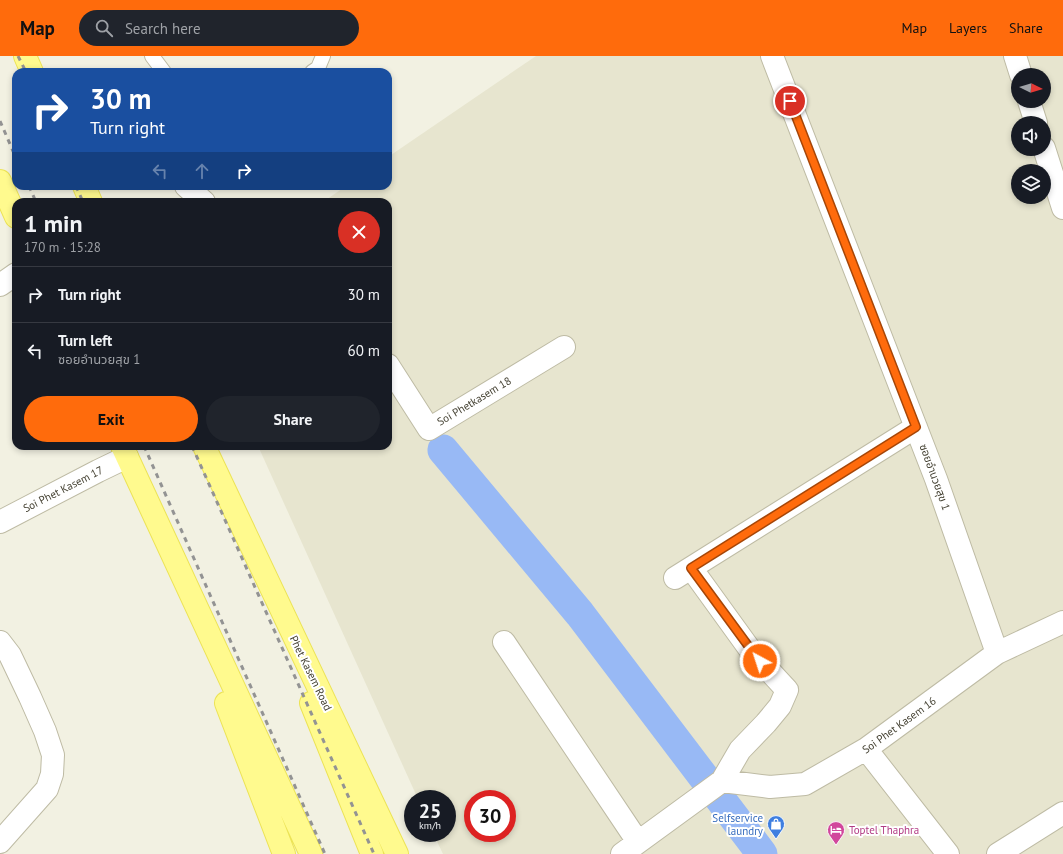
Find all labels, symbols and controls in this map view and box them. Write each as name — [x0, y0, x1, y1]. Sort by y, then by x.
search box — [79, 10, 359, 46]
text: Map — [20, 16, 55, 40]
icon: search — [93, 17, 115, 39]
text: Search here — [125, 19, 201, 38]
text: Map — [901, 19, 927, 37]
text: Layers — [949, 19, 987, 37]
text: Share — [1009, 19, 1043, 37]
north arrow — [1011, 68, 1051, 108]
map controls — [1011, 68, 1051, 204]
text: 30 m — [90, 80, 151, 117]
icon: right — [24, 84, 76, 136]
pin — [773, 84, 807, 118]
icon: arrive — [779, 90, 801, 112]
text: Turn right — [90, 116, 165, 139]
button: sound — [1011, 116, 1051, 156]
icon: left — [149, 160, 171, 182]
icon: ahead — [191, 160, 213, 182]
icon: right — [233, 160, 255, 182]
button: layers — [1011, 164, 1051, 204]
text: 1 min — [24, 208, 83, 239]
button: close — [338, 211, 380, 253]
text: 170 m · 15:28 — [24, 239, 101, 256]
icon: right — [24, 284, 46, 306]
text: Turn right — [58, 285, 121, 304]
text: 30 m — [347, 285, 380, 304]
text: Turn left — [58, 331, 112, 350]
icon: left — [24, 340, 46, 362]
text: 60 m — [347, 341, 380, 360]
text: ซอยอำนวยสุข 1 — [58, 351, 140, 368]
street label: Soi Phetkasem 18 — [434, 373, 514, 429]
button: Exit — [24, 396, 198, 442]
button: Share — [206, 396, 380, 442]
street label: ซอยอำนวยสุข 1 — [917, 442, 953, 512]
street label: Soi Phet Kasem 17 — [21, 463, 105, 515]
street label: Phet Kasem Road — [287, 633, 335, 713]
position arrow — [739, 640, 781, 682]
street label: Soi Phet Kasem 16 — [859, 693, 939, 757]
speed limit sign: 30 — [464, 790, 516, 842]
text: 25 — [419, 798, 441, 824]
place label: Selfservice laundry — [712, 811, 764, 838]
shop icon: Selfservice laundry — [766, 814, 786, 839]
text: km/h — [419, 819, 441, 832]
hotel icon: Toptel Thaphra — [826, 820, 846, 845]
place label: Toptel Thaphra — [849, 823, 919, 837]

